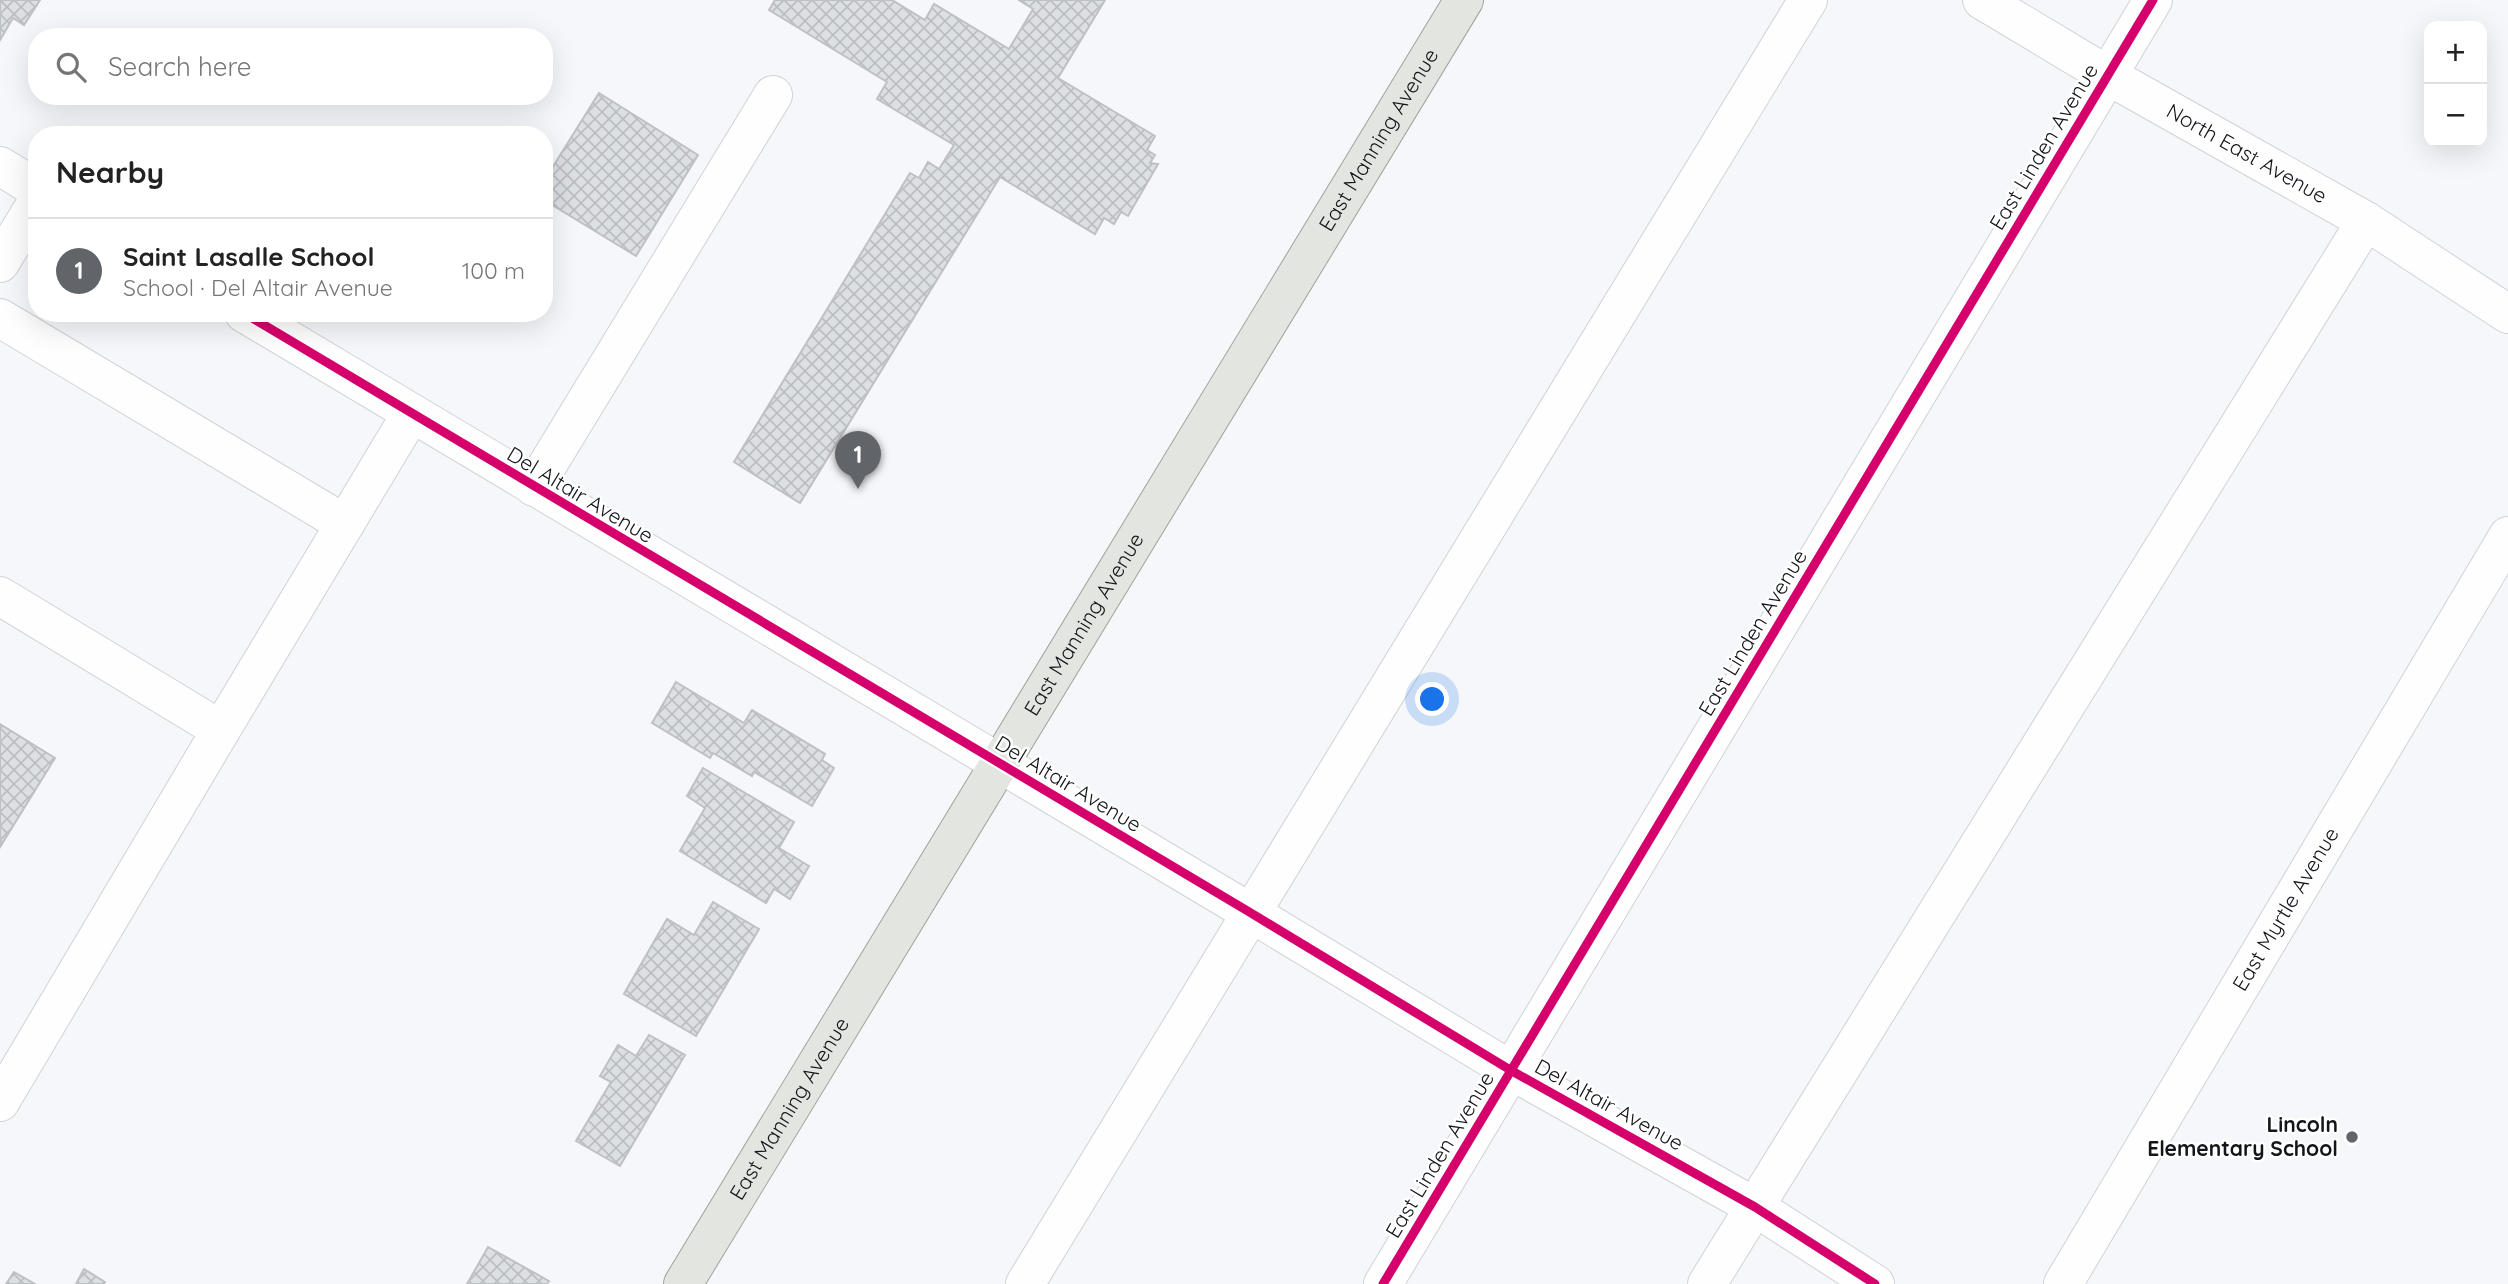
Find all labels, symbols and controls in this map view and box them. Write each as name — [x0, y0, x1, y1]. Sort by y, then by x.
map controls — [2424, 21, 2487, 147]
button: + — [2424, 21, 2487, 84]
search box — [28, 28, 553, 105]
street label: East Manning Avenue — [1313, 43, 1443, 236]
icon: search — [52, 48, 90, 86]
text: Search here — [108, 50, 252, 83]
street label: East Linden Avenue — [1983, 59, 2103, 234]
button: − — [2424, 84, 2487, 147]
street label: North East Avenue — [2162, 97, 2332, 208]
text: Nearby — [56, 153, 164, 191]
text: Saint Lasalle School — [123, 240, 375, 273]
text: 1 — [75, 256, 83, 285]
text: 100 m — [462, 256, 525, 285]
text: School · Del Altair Avenue — [123, 273, 393, 302]
pin: 1 — [835, 431, 881, 489]
street label: Del Altair Avenue — [503, 440, 658, 548]
street label: East Manning Avenue — [1018, 528, 1149, 720]
street label: East Linden Avenue — [1692, 545, 1812, 720]
your location — [1415, 682, 1449, 716]
street label: Del Altair Avenue — [991, 729, 1146, 837]
street label: East Myrtle Avenue — [2226, 822, 2344, 995]
street label: East Manning Avenue — [723, 1012, 854, 1204]
street label: Del Altair Avenue — [1531, 1053, 1688, 1156]
street label: East Linden Avenue — [1379, 1067, 1499, 1242]
place label: Lincoln Elementary School — [2147, 1111, 2338, 1161]
marker: Lincoln Elementary School — [2344, 1129, 2360, 1145]

